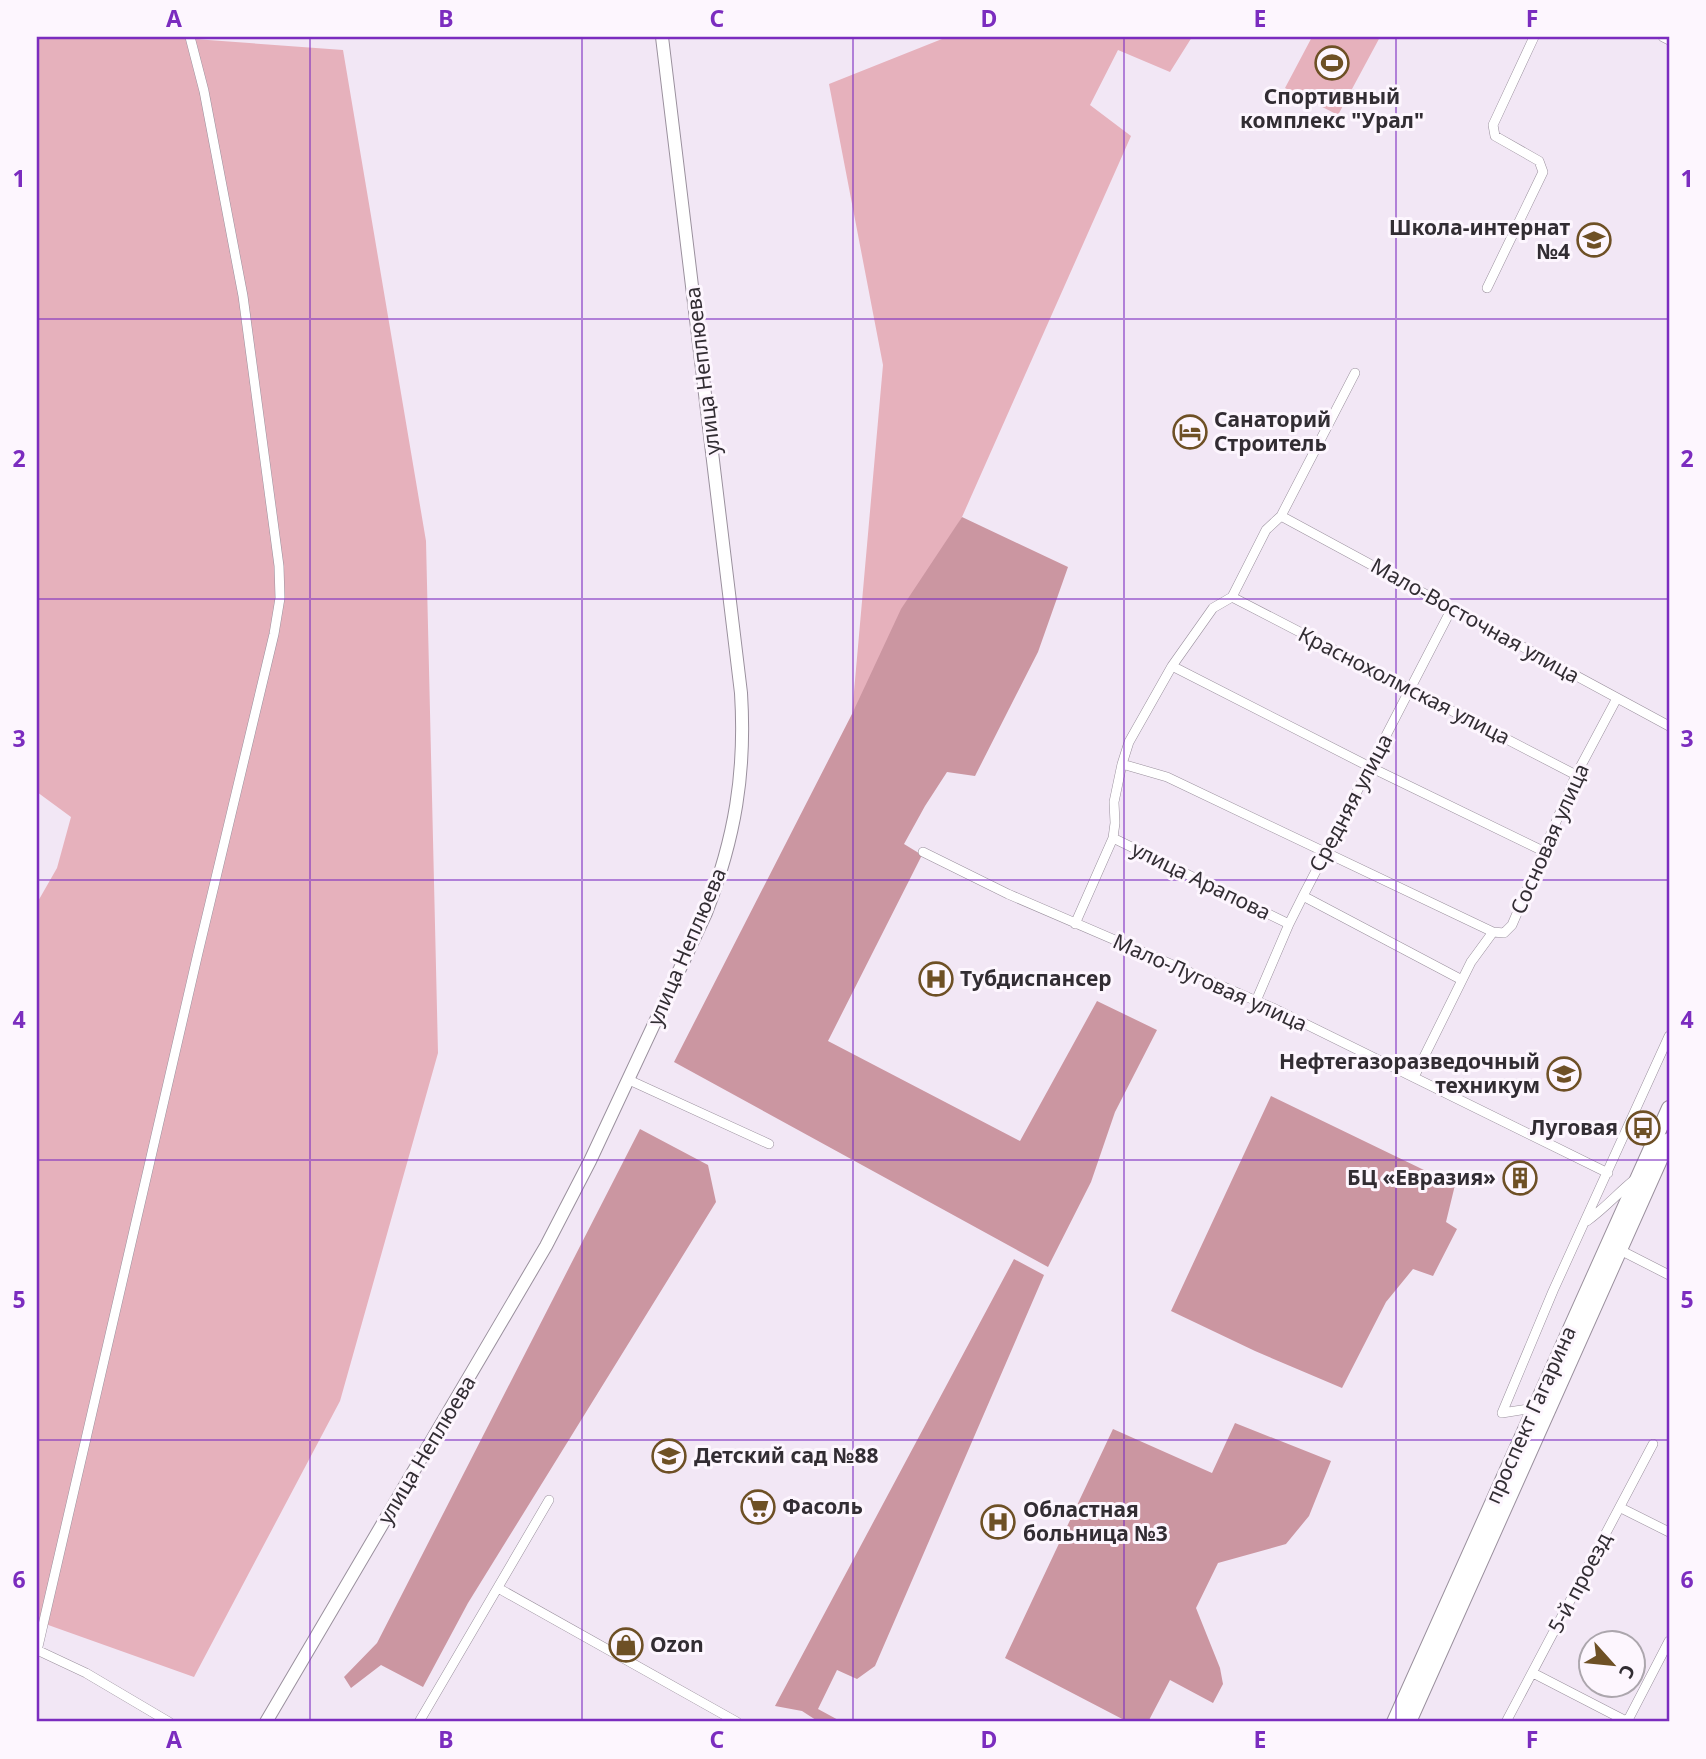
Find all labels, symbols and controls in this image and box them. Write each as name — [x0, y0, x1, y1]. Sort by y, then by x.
text: A — [166, 2, 182, 34]
text: B — [438, 2, 454, 34]
text: C — [710, 2, 725, 34]
text: D — [981, 2, 997, 34]
text: E — [1254, 2, 1266, 34]
text: F — [1526, 2, 1538, 34]
sports icon: Спортивный комплекс "Урал" — [1313, 44, 1351, 82]
place label: Спортивный комплекс "Урал" — [1240, 82, 1424, 134]
text: 1 — [12, 162, 26, 194]
text: 1 — [1680, 162, 1694, 194]
place label: Школа-интернат №4 — [1389, 213, 1570, 265]
school or university icon: Школа-интернат №4 — [1575, 221, 1613, 259]
street label: улица Неплюева — [678, 285, 726, 457]
place label: Санаторий Строитель — [1214, 405, 1331, 457]
hotel icon: Санаторий Строитель — [1171, 413, 1209, 451]
text: 2 — [12, 442, 26, 474]
text: 2 — [1680, 442, 1694, 474]
street label: Мало-Восточная улица — [1366, 551, 1585, 689]
street label: Краснохолмская улица — [1294, 620, 1515, 751]
text: 3 — [12, 722, 26, 754]
text: 3 — [1680, 722, 1694, 754]
street label: Средняя улица — [1302, 729, 1398, 876]
street label: Сосновая улица — [1503, 759, 1595, 918]
street label: улица Арапова — [1127, 834, 1276, 926]
street label: улица Неплюева — [640, 863, 732, 1030]
street label: Мало-Луговая улица — [1109, 927, 1312, 1038]
hospital icon: Тубдиспансер — [917, 960, 955, 998]
place label: Тубдиспансер — [960, 964, 1112, 992]
text: 4 — [12, 1003, 26, 1035]
text: 4 — [1680, 1003, 1694, 1035]
place label: Нефтегазоразведочный техникум — [1279, 1047, 1540, 1099]
school or university icon: Нефтегазоразведочный техникум — [1545, 1055, 1583, 1093]
bus stop icon: Луговая — [1624, 1109, 1662, 1147]
place label: Луговая — [1530, 1113, 1618, 1141]
building icon: БЦ «Евразия» — [1501, 1159, 1539, 1197]
place label: БЦ «Евразия» — [1347, 1163, 1496, 1191]
text: 5 — [12, 1283, 26, 1315]
text: 5 — [1680, 1283, 1694, 1315]
street label: проспект Гагарина — [1478, 1321, 1582, 1508]
street label: улица Неплюева — [371, 1370, 482, 1529]
school or university icon: Детский сад №88 — [650, 1437, 688, 1475]
place label: Детский сад №88 — [694, 1441, 878, 1469]
supermarket icon: Фасоль — [739, 1488, 777, 1526]
place label: Фасоль — [782, 1492, 863, 1520]
place label: Областная больница №3 — [1023, 1495, 1168, 1547]
hospital icon: Областная больница №3 — [979, 1503, 1017, 1541]
street label: 5-й проезд — [1541, 1527, 1617, 1638]
text: 6 — [12, 1563, 26, 1595]
text: 6 — [1680, 1563, 1694, 1595]
shop icon: Ozon — [607, 1626, 645, 1664]
place label: Ozon — [650, 1630, 704, 1658]
north arrow — [1576, 1630, 1646, 1700]
text: С — [1613, 1660, 1642, 1683]
text: A — [166, 1723, 182, 1755]
text: B — [438, 1723, 454, 1755]
text: C — [710, 1723, 725, 1755]
text: D — [981, 1723, 997, 1755]
text: E — [1254, 1723, 1266, 1755]
text: F — [1526, 1723, 1538, 1755]

